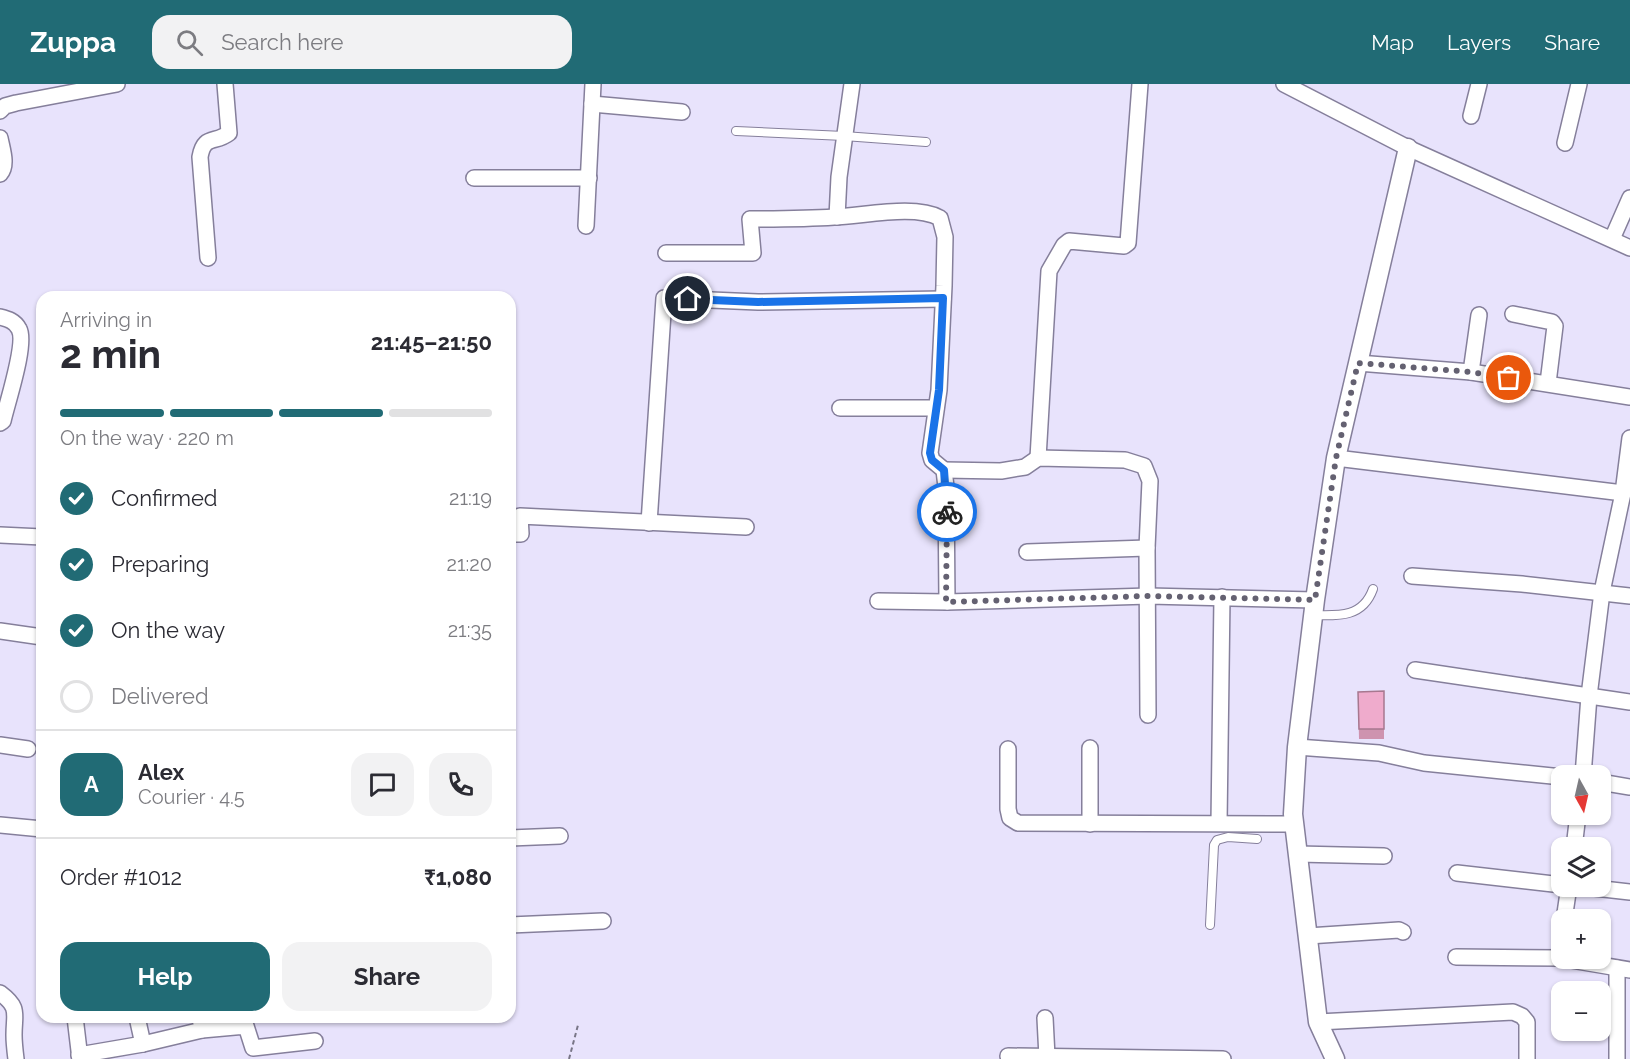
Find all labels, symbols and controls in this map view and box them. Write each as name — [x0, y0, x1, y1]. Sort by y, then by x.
search box — [152, 15, 572, 69]
text: Zuppa — [30, 26, 116, 59]
icon: search — [173, 26, 206, 59]
text: Search here — [221, 29, 343, 55]
text: Map — [1371, 30, 1414, 55]
text: Layers — [1447, 30, 1511, 55]
text: Share — [1544, 30, 1600, 55]
pin — [662, 273, 713, 324]
icon: home — [671, 282, 704, 315]
text: Arriving in — [60, 308, 152, 332]
text: 21:45–21:50 — [371, 329, 492, 355]
text: 2 min — [60, 331, 161, 377]
pin — [1483, 352, 1534, 403]
icon: bag — [1492, 361, 1525, 394]
text: On the way · 220 m — [60, 426, 234, 450]
icon: check — [60, 482, 93, 515]
courier — [917, 482, 977, 542]
text: Confirmed — [111, 485, 218, 511]
text: 21:19 — [449, 486, 492, 510]
icon: bike — [931, 496, 964, 529]
icon: check — [60, 548, 93, 581]
text: Preparing — [111, 551, 209, 577]
text: 21:20 — [447, 552, 492, 576]
icon: check — [60, 614, 93, 647]
text: On the way — [111, 617, 225, 643]
text: 21:35 — [448, 618, 492, 642]
text: Delivered — [111, 683, 209, 709]
button: chat — [351, 753, 414, 816]
button: phone — [429, 753, 492, 816]
text: Alex — [138, 759, 184, 785]
north arrow — [1551, 765, 1611, 825]
map controls — [1551, 765, 1611, 1041]
text: A — [84, 771, 99, 797]
text: Courier · 4.5 — [138, 785, 245, 809]
button: layers — [1551, 837, 1611, 897]
text: Order #1012 — [60, 864, 182, 890]
text: ₹1,080 — [424, 864, 492, 890]
button: + — [1551, 909, 1611, 969]
button: Help — [60, 942, 270, 1011]
button: Share — [282, 942, 492, 1011]
button: − — [1551, 981, 1611, 1041]

